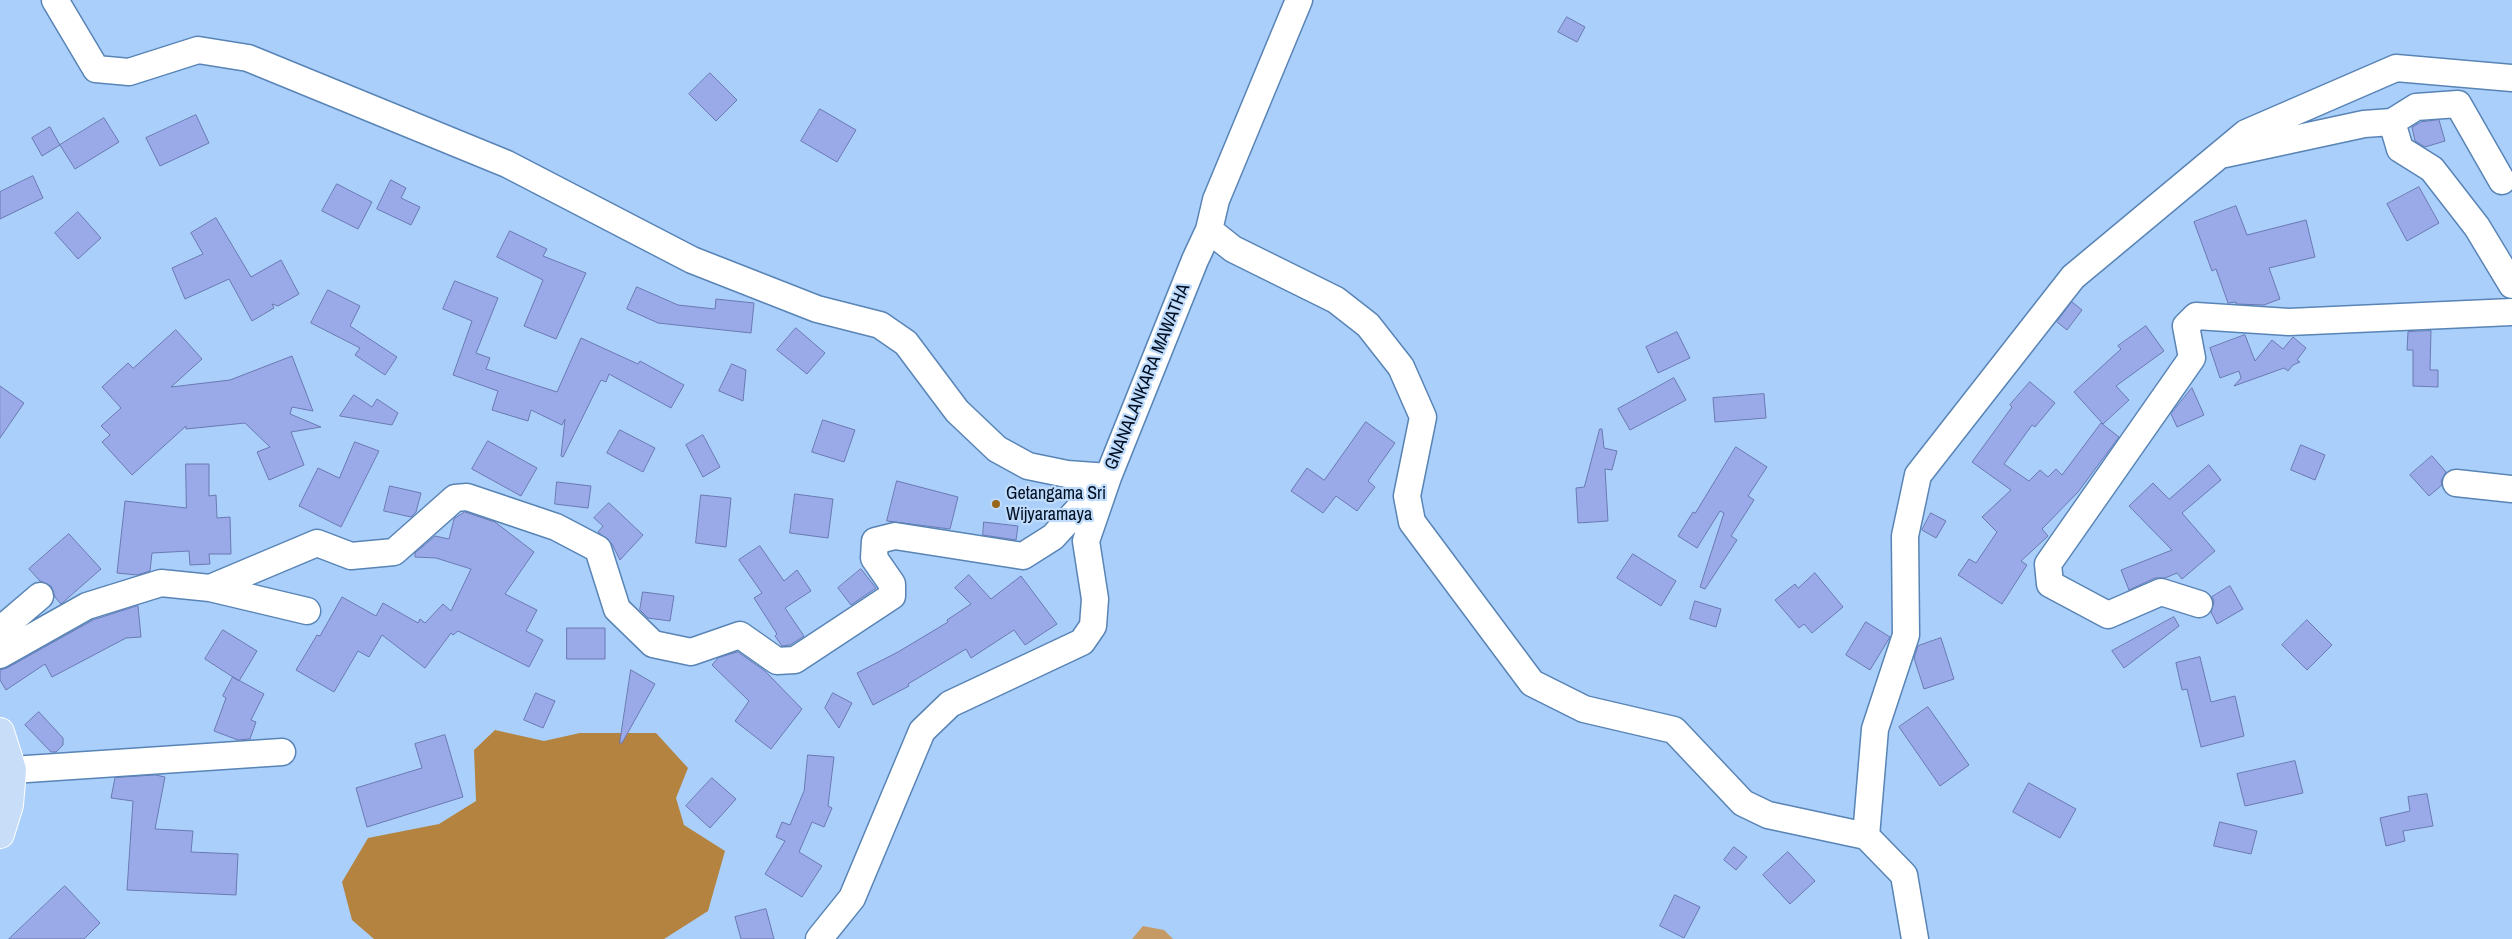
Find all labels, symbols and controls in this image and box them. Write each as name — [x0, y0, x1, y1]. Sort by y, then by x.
street label: GNANALANKARA MAWATHA — [1101, 281, 1195, 473]
place label: Getangama Sri Wijyaramaya — [1006, 483, 1106, 526]
marker: Getangama Sri Wijyaramaya — [990, 498, 1002, 510]

